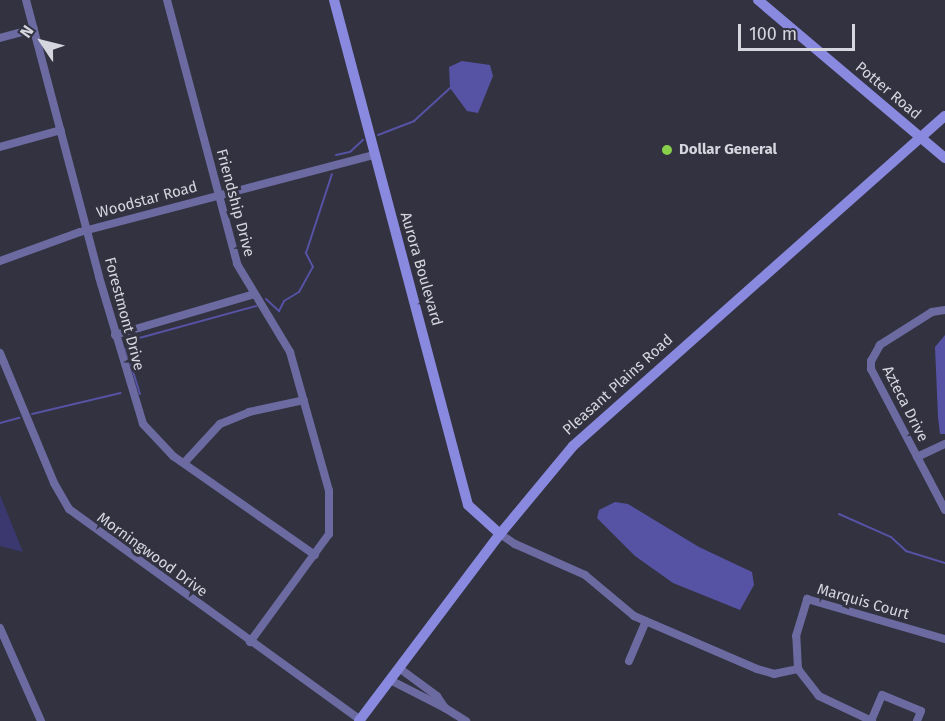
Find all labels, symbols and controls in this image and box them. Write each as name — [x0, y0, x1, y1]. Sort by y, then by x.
north arrow — [12, 12, 72, 72]
scale bar — [741, 12, 858, 50]
text: N — [16, 22, 38, 41]
text: 100 m — [749, 23, 797, 45]
street label: Potter Road — [852, 58, 924, 124]
place label: Dollar General — [679, 141, 777, 159]
marker: Dollar General — [660, 143, 674, 157]
street label: Friendship Drive — [212, 147, 258, 259]
street label: Woodstar Road — [95, 178, 199, 222]
street label: Aurora Boulevard — [396, 210, 446, 328]
street label: Forestmont Drive — [100, 255, 148, 373]
street label: Pleasant Plains Road — [559, 331, 677, 439]
street label: Azteca Drive — [878, 363, 932, 445]
street label: Morningwood Drive — [93, 509, 211, 601]
street label: Marquis Court — [815, 580, 911, 624]

